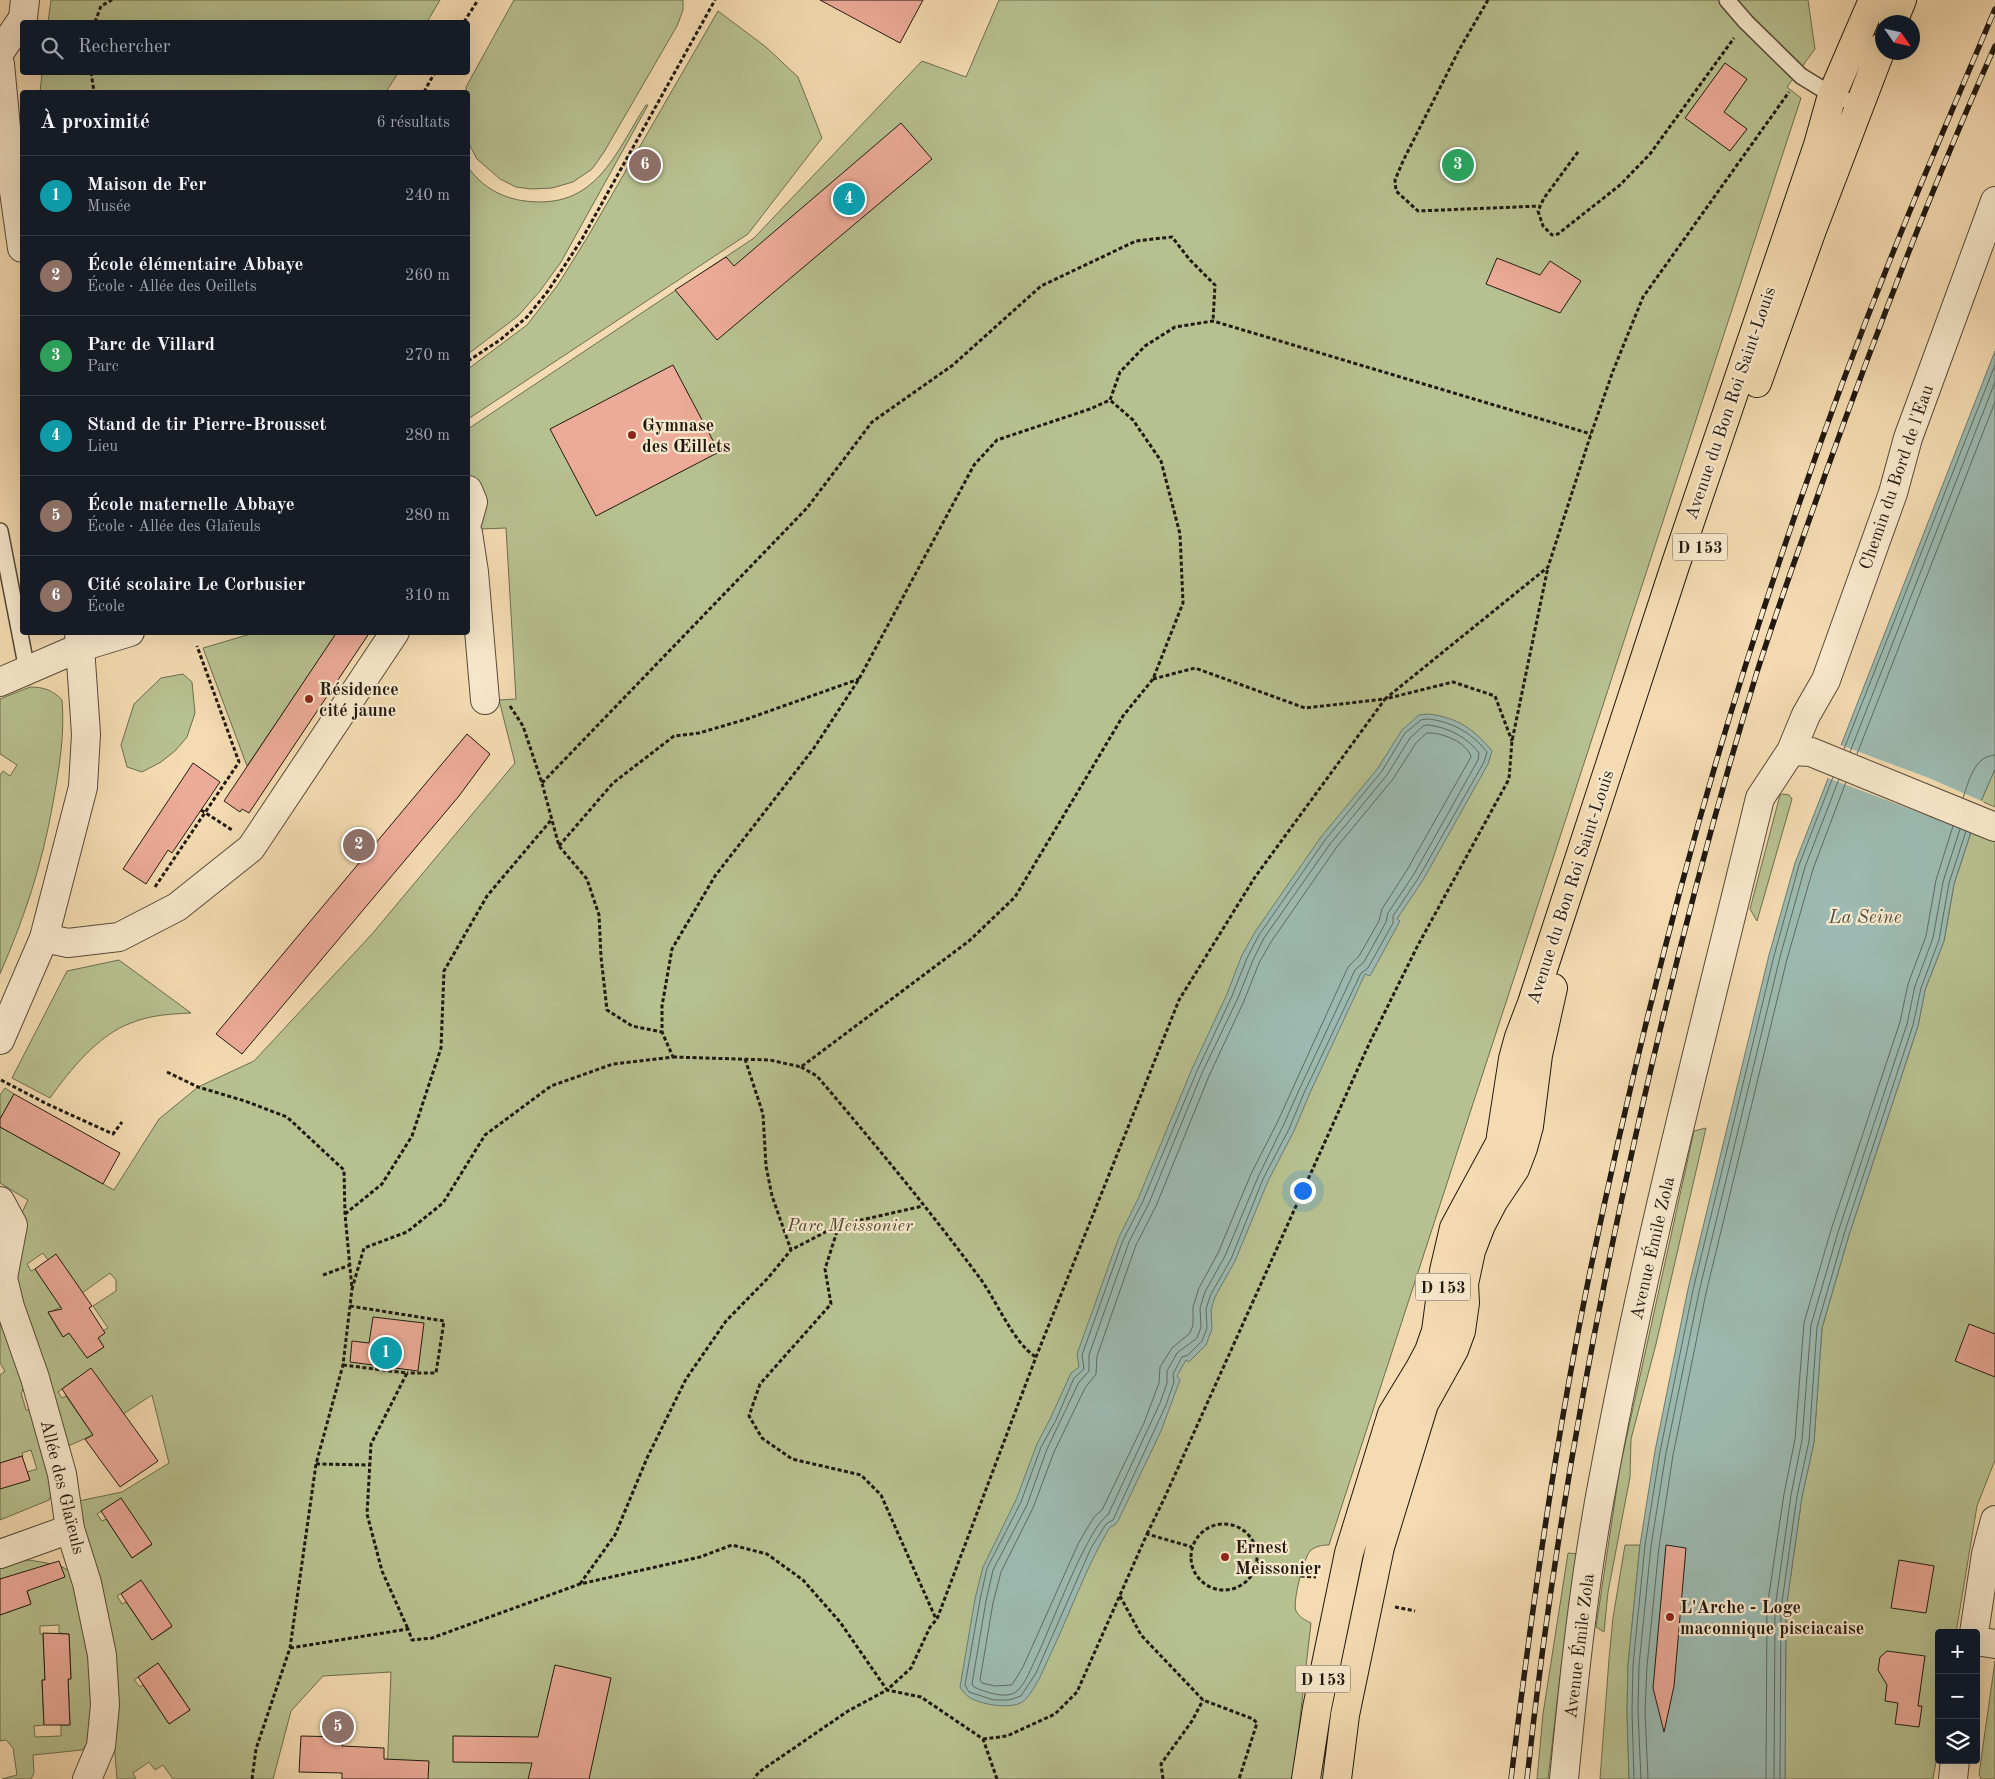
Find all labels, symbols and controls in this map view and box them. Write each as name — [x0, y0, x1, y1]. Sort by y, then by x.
north arrow — [1875, 15, 1920, 60]
search box — [20, 20, 470, 75]
icon: search — [38, 34, 66, 62]
text: Rechercher — [78, 38, 171, 57]
text: À proximité — [40, 112, 150, 133]
text: 6 résultats — [376, 115, 450, 131]
pin: 6 — [629, 146, 661, 184]
pin: 3 — [1442, 146, 1474, 184]
text: Maison de Fer — [87, 176, 206, 195]
pin: 4 — [833, 180, 865, 218]
text: 1 — [51, 188, 61, 204]
text: 240 m — [405, 188, 450, 204]
text: Musée — [87, 199, 131, 215]
text: École élémentaire Abbaye — [87, 256, 304, 275]
text: 2 — [51, 268, 61, 284]
text: 260 m — [405, 268, 450, 284]
text: École · Allée des Oeillets — [87, 279, 257, 295]
street label: Avenue du Bon Roi Saint-Louis — [1683, 284, 1779, 522]
text: Parc de Villard — [87, 336, 215, 355]
text: 3 — [51, 348, 61, 364]
text: 270 m — [405, 348, 450, 364]
text: Parc — [87, 359, 119, 375]
street label: Chemin du Bord de l'Eau — [1857, 382, 1937, 572]
text: Stand de tir Pierre-Brousset — [87, 416, 326, 435]
place label: Gymnase des Œillets — [642, 417, 731, 456]
text: 4 — [51, 428, 61, 444]
text: 280 m — [405, 428, 450, 444]
marker: Gymnase des Œillets — [626, 429, 638, 441]
text: Lieu — [87, 439, 118, 455]
text: École maternelle Abbaye — [87, 496, 295, 515]
text: 5 — [51, 508, 61, 524]
text: 280 m — [405, 508, 450, 524]
text: École · Allée des Glaïeuls — [87, 519, 261, 535]
road number: D 153 — [1672, 534, 1728, 560]
text: Cité scolaire Le Corbusier — [87, 576, 306, 595]
text: 6 — [51, 588, 61, 604]
text: 310 m — [405, 588, 450, 604]
text: École — [87, 599, 125, 615]
place label: Résidence cité jaune — [319, 681, 399, 720]
marker: Résidence cité jaune — [303, 693, 315, 705]
street label: Avenue du Bon Roi Saint-Louis — [1525, 768, 1617, 1007]
pin: 2 — [343, 826, 375, 864]
water label: La Seine — [1828, 909, 1902, 928]
street label: Avenue Émile Zola — [1624, 1174, 1678, 1322]
your location — [1290, 1178, 1316, 1204]
park label: Parc Meissonier — [786, 1217, 914, 1235]
road number: D 153 — [1416, 1274, 1470, 1300]
pin: 1 — [370, 1334, 402, 1372]
street label: Allée des Glaïeuls — [37, 1418, 87, 1557]
place label: Ernest Meissonier — [1235, 1539, 1321, 1578]
marker: Ernest Meissonier — [1219, 1551, 1231, 1563]
street label: Avenue Émile Zola — [1558, 1572, 1598, 1720]
place label: L'Arche - Loge maconnique pisciacaise — [1680, 1599, 1864, 1638]
marker: L'Arche - Loge maconnique pisciacaise — [1664, 1611, 1676, 1623]
map controls — [1935, 1629, 1980, 1764]
button: + — [1935, 1629, 1980, 1674]
road number: D 153 — [1296, 1666, 1350, 1692]
button: − — [1935, 1674, 1980, 1719]
pin: 5 — [322, 1708, 354, 1746]
button: layers — [1935, 1719, 1980, 1764]

